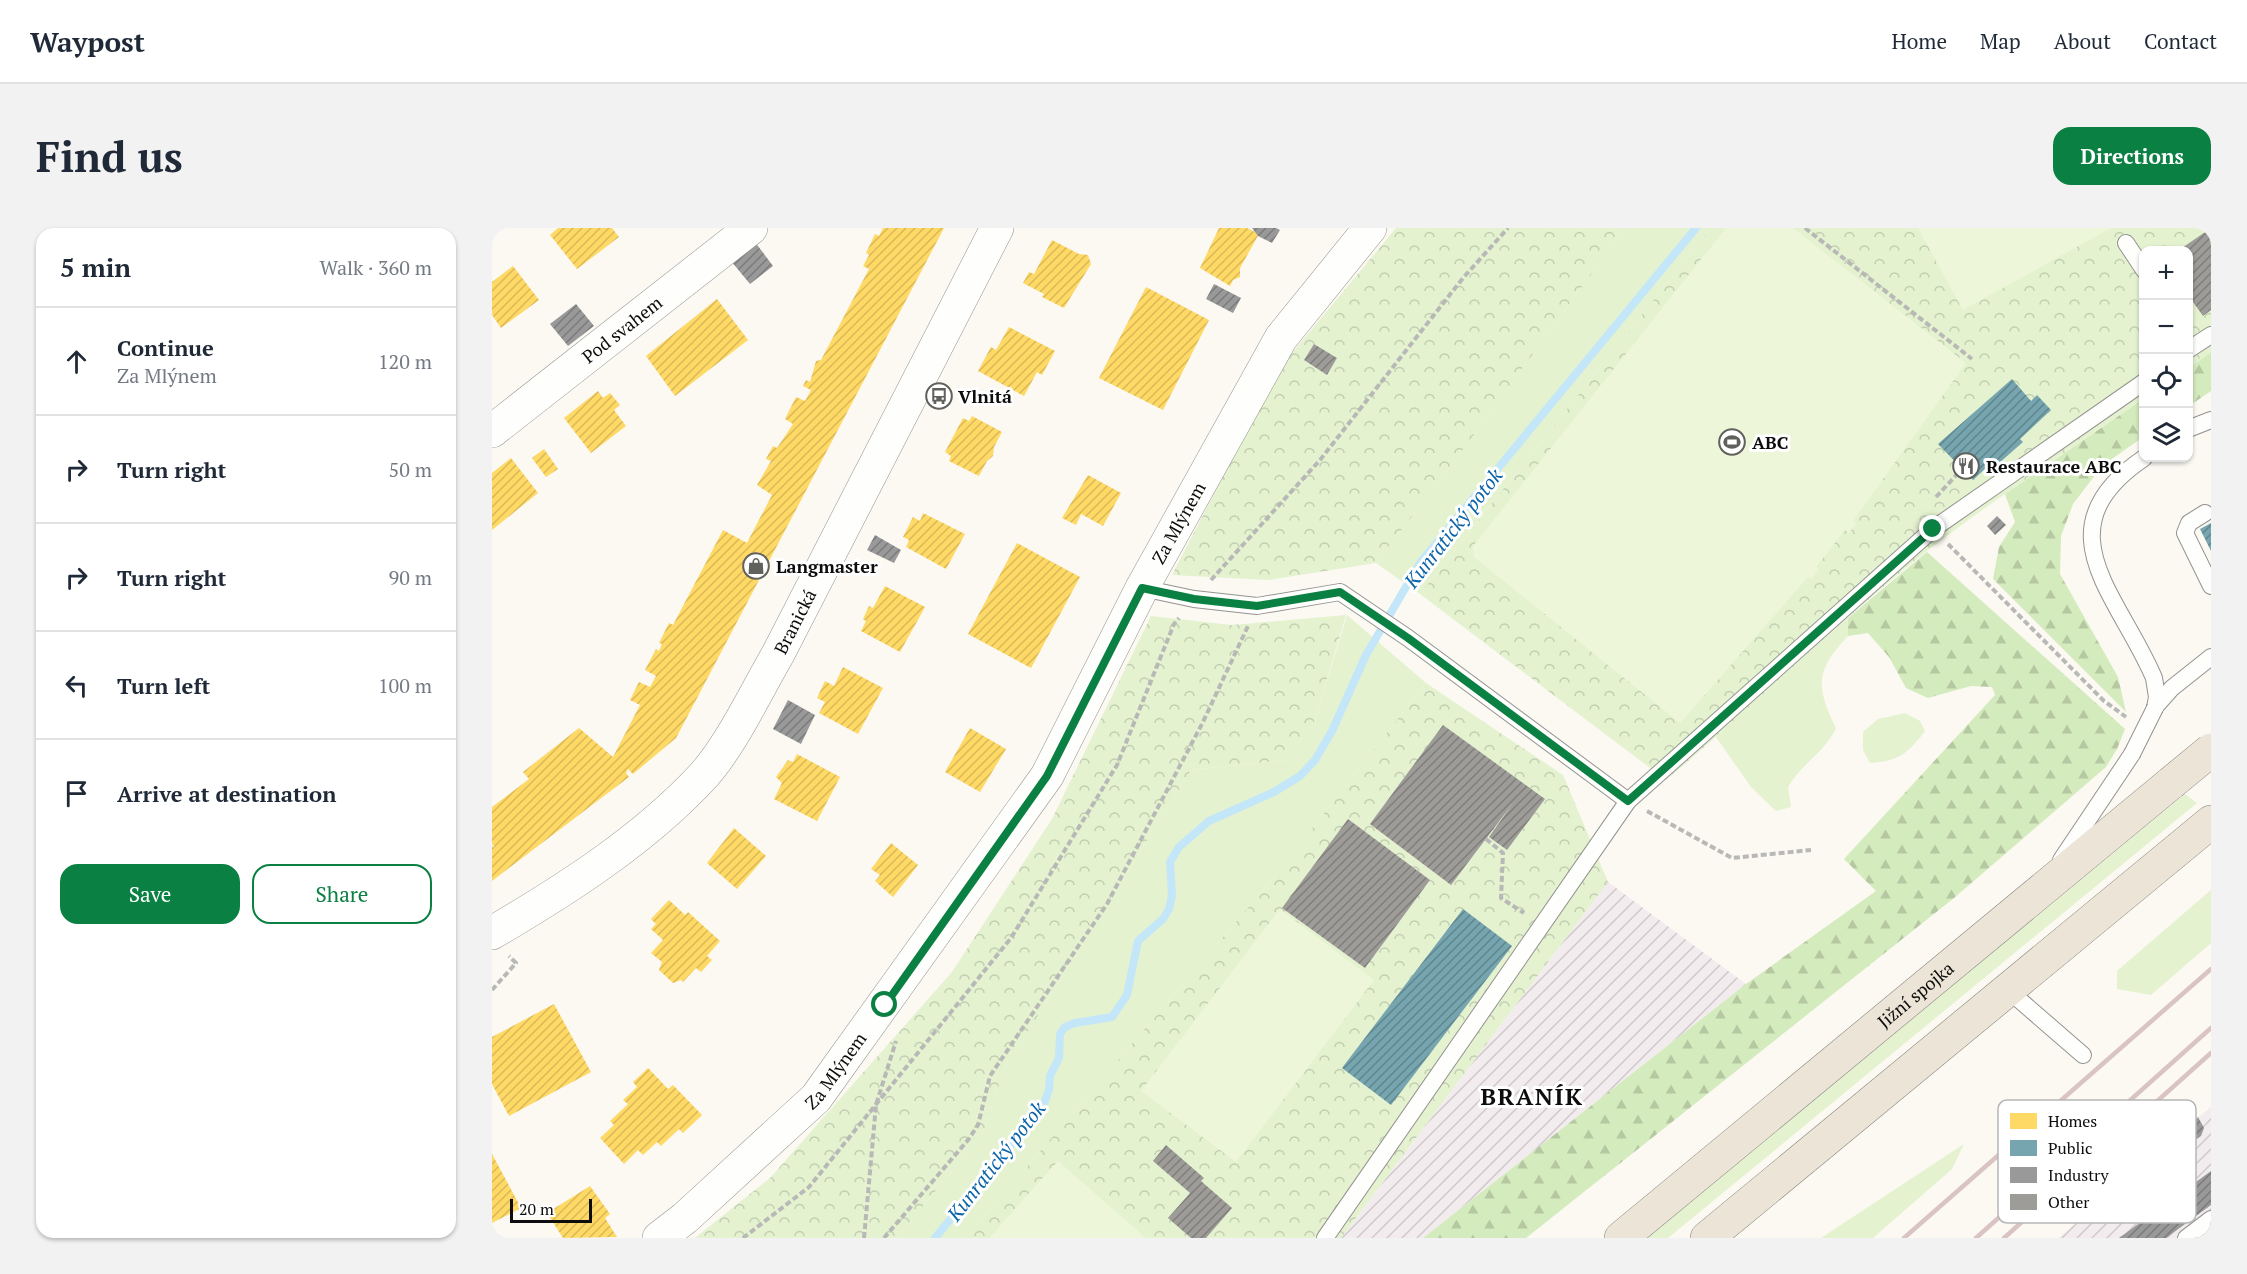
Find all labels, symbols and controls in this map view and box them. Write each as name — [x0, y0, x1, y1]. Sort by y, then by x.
text: Waypost — [30, 23, 145, 60]
text: Home — [1891, 27, 1947, 55]
text: Map — [1980, 27, 2021, 55]
text: About — [2054, 27, 2111, 55]
text: Contact — [2144, 27, 2217, 55]
button: Directions — [2053, 127, 2211, 185]
text: Find us — [36, 128, 183, 184]
map controls — [2139, 246, 2193, 462]
button: + — [2139, 246, 2193, 300]
text: 5 min — [60, 250, 131, 284]
text: Walk · 360 m — [320, 254, 432, 281]
street label: Pod svahem — [577, 290, 667, 368]
button: − — [2139, 300, 2193, 354]
text: Continue — [117, 333, 214, 362]
icon: ahead — [60, 345, 93, 378]
text: 120 m — [378, 348, 432, 375]
button: locate — [2139, 354, 2193, 408]
text: Za Mlýnem — [117, 362, 217, 389]
bus stop icon: Vlnitá — [924, 381, 954, 411]
place label: Vlnitá — [958, 384, 1012, 408]
button: layers — [2139, 408, 2193, 462]
sports icon: ABC — [1717, 427, 1747, 457]
place label: ABC — [1752, 430, 1789, 454]
restaurant icon: Restaurace ABC — [1951, 451, 1981, 481]
icon: right — [60, 453, 93, 486]
place label: Restaurace ABC — [1986, 454, 2121, 478]
text: Turn right — [117, 455, 226, 484]
text: 50 m — [389, 456, 432, 483]
water label: Kunratický potok — [1397, 462, 1508, 594]
street label: Za Mlýnem — [1146, 477, 1211, 568]
route end — [1919, 515, 1945, 541]
shop icon: Langmaster — [741, 551, 771, 581]
place label: Langmaster — [776, 554, 878, 578]
icon: right — [60, 561, 93, 594]
text: Turn right — [117, 563, 226, 592]
text: 90 m — [389, 564, 432, 591]
street label: Branická — [768, 585, 821, 658]
icon: left — [60, 669, 93, 702]
text: Turn left — [117, 671, 210, 700]
text: 100 m — [378, 672, 432, 699]
icon: arrive — [60, 777, 93, 810]
text: Arrive at destination — [117, 779, 336, 808]
button: Save — [60, 864, 240, 924]
button: Share — [252, 864, 432, 924]
street label: Jižní spojka — [1872, 956, 1959, 1033]
route start — [871, 991, 897, 1017]
street label: Za Mlýnem — [799, 1027, 872, 1115]
district label: BRANÍK — [1481, 1080, 1583, 1112]
water label: Kunratický potok — [940, 1095, 1051, 1227]
legend — [1998, 1100, 2196, 1223]
text: Homes — [2048, 1110, 2097, 1132]
text: Public — [2048, 1137, 2093, 1159]
text: Industry — [2048, 1164, 2109, 1186]
text: Other — [2048, 1191, 2090, 1213]
scale bar — [510, 1196, 592, 1224]
text: 20 m — [519, 1198, 554, 1220]

